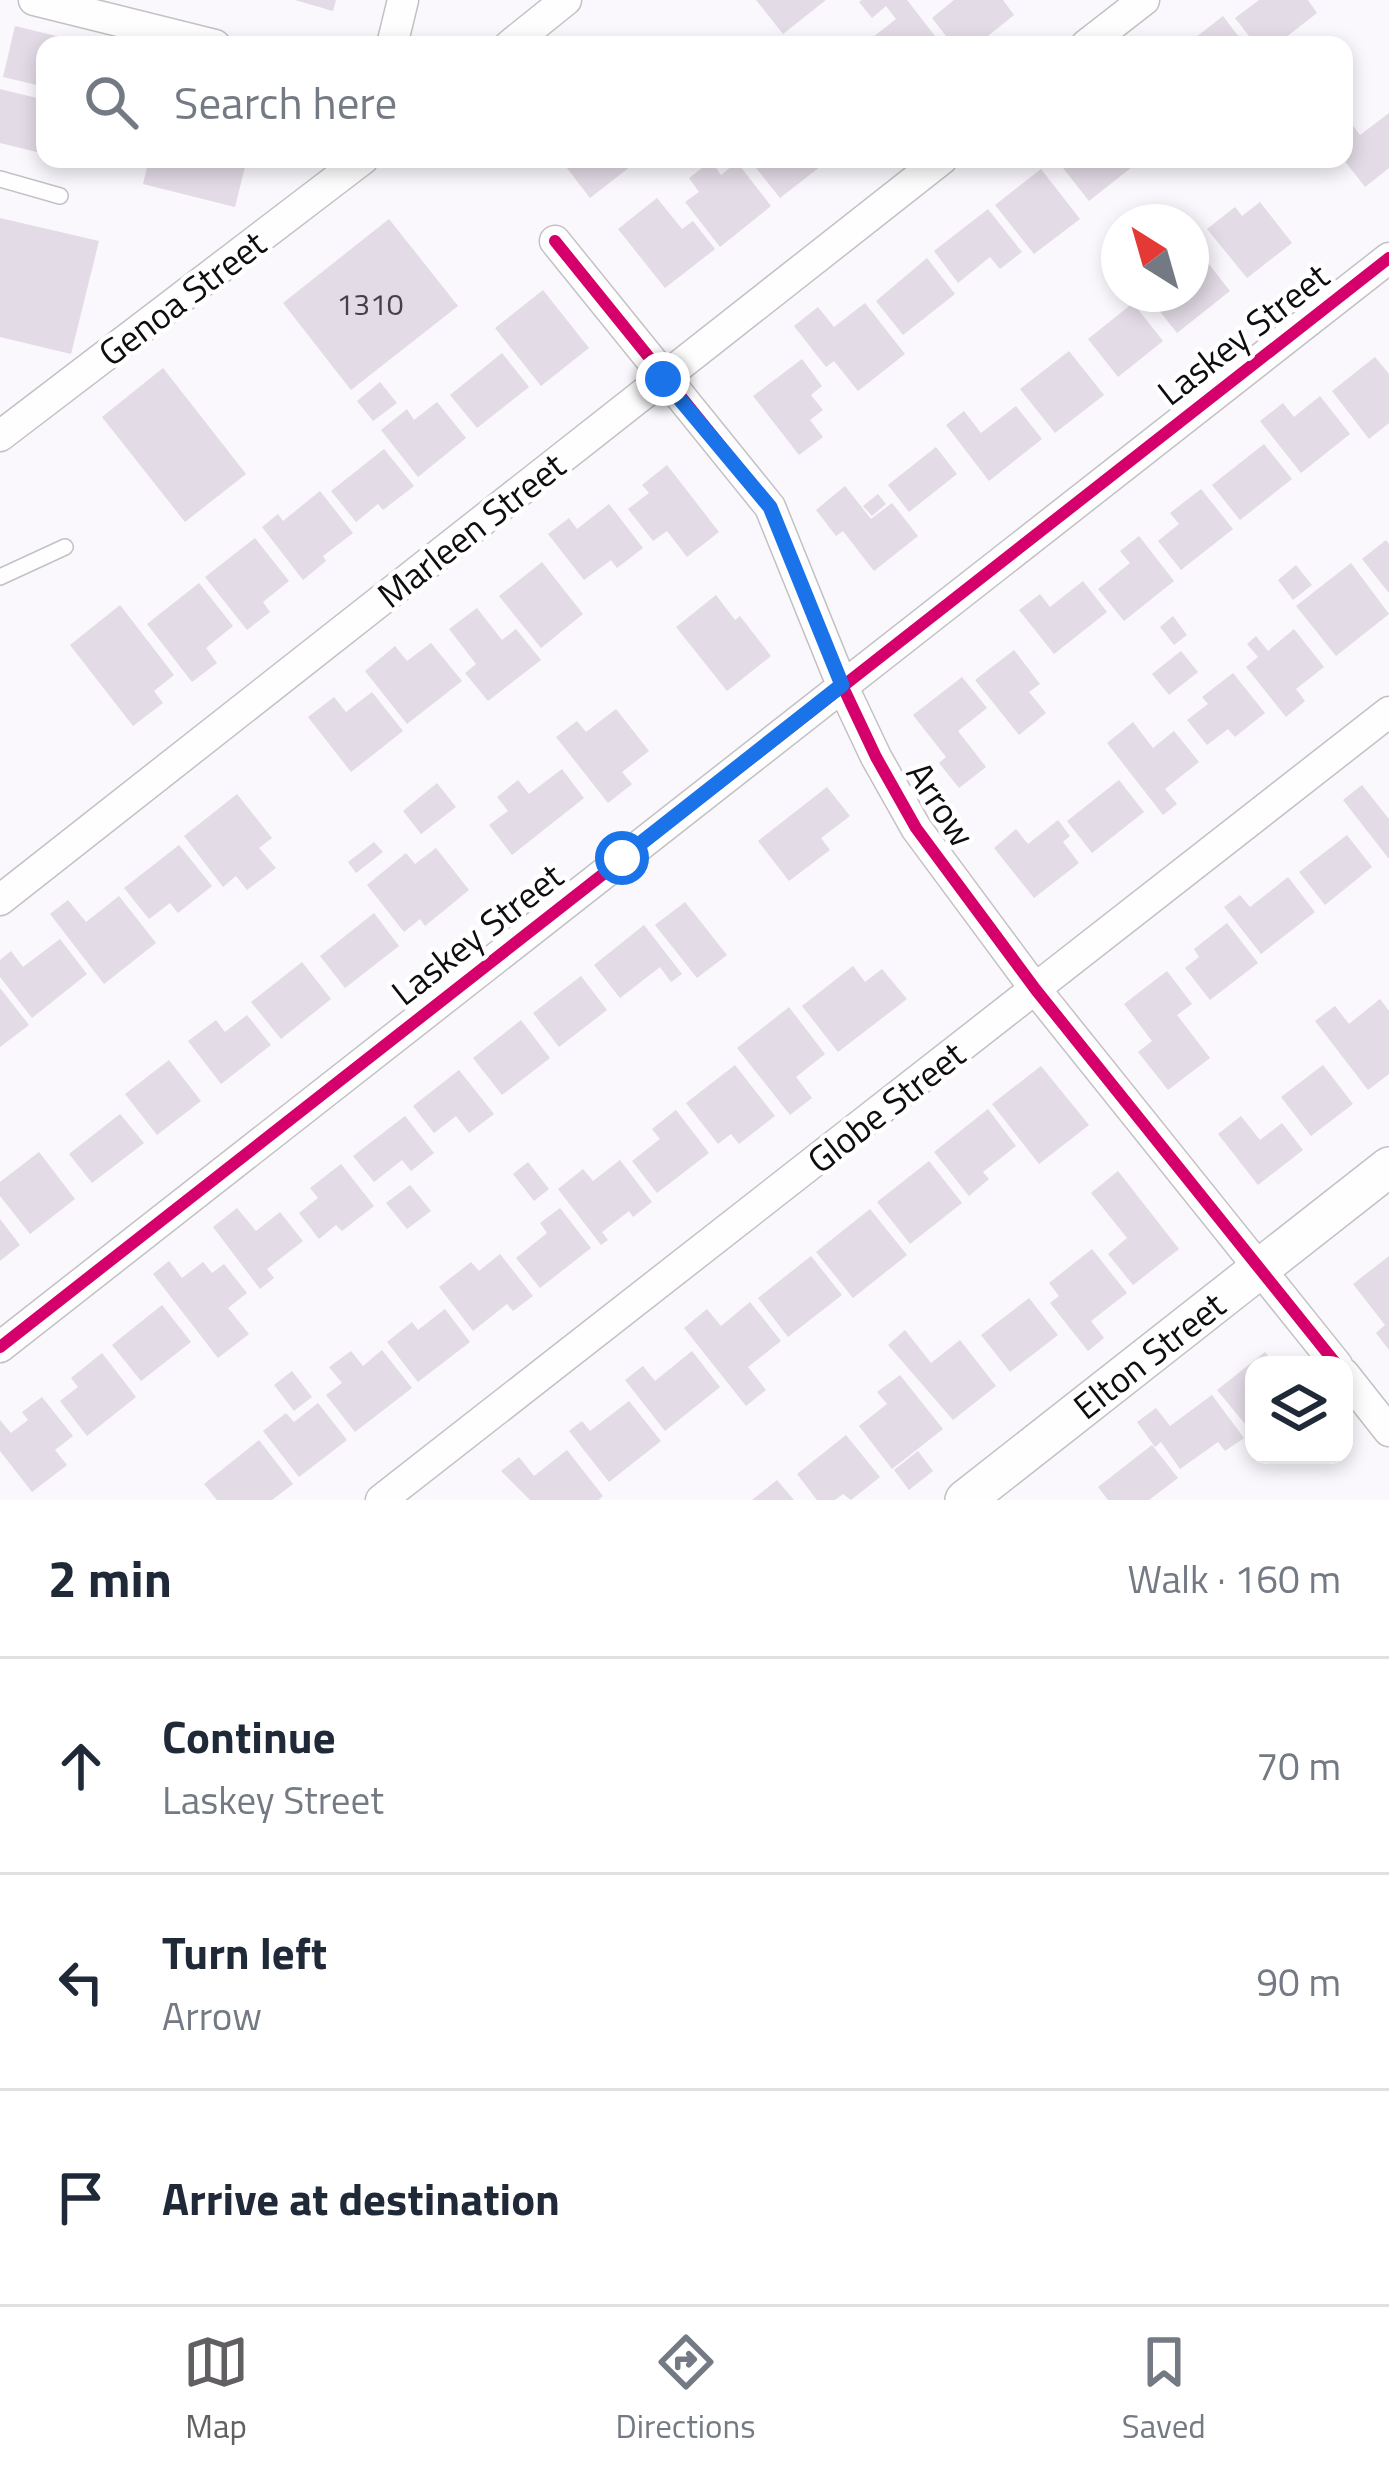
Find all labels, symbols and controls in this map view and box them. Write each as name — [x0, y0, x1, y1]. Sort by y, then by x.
search box — [36, 36, 1353, 168]
text: Search here — [174, 68, 397, 136]
icon: search — [78, 69, 144, 135]
north arrow — [1101, 204, 1209, 312]
street label: Genoa Street — [86, 216, 277, 379]
street label: Laskey Street — [1145, 249, 1341, 418]
house number: 1310 — [336, 281, 404, 327]
route end — [636, 352, 690, 406]
street label: Marleen Street — [365, 438, 577, 621]
street label: Arrow — [893, 750, 990, 857]
route start — [595, 831, 649, 885]
street label: Laskey Street — [379, 849, 575, 1018]
street label: Globe Street — [795, 1027, 977, 1186]
street label: Elton Street — [1061, 1278, 1237, 1432]
map controls — [1245, 1356, 1353, 1464]
button: layers — [1245, 1356, 1353, 1464]
text: 2 min — [48, 1539, 172, 1617]
text: Walk · 160 m — [1127, 1549, 1341, 1608]
text: Continue — [162, 1702, 336, 1770]
icon: ahead — [48, 1733, 114, 1799]
text: 70 m — [1256, 1736, 1341, 1795]
text: Laskey Street — [162, 1770, 384, 1829]
text: Turn left — [162, 1918, 327, 1986]
icon: left — [48, 1949, 114, 2015]
text: 90 m — [1256, 1952, 1341, 2011]
text: Arrow — [162, 1986, 262, 2045]
text: Arrive at destination — [162, 2164, 560, 2232]
icon: arrive — [48, 2165, 114, 2231]
tab: Map — [183, 2329, 249, 2451]
tab: Directions — [616, 2329, 755, 2451]
tab: Saved — [1122, 2329, 1206, 2451]

